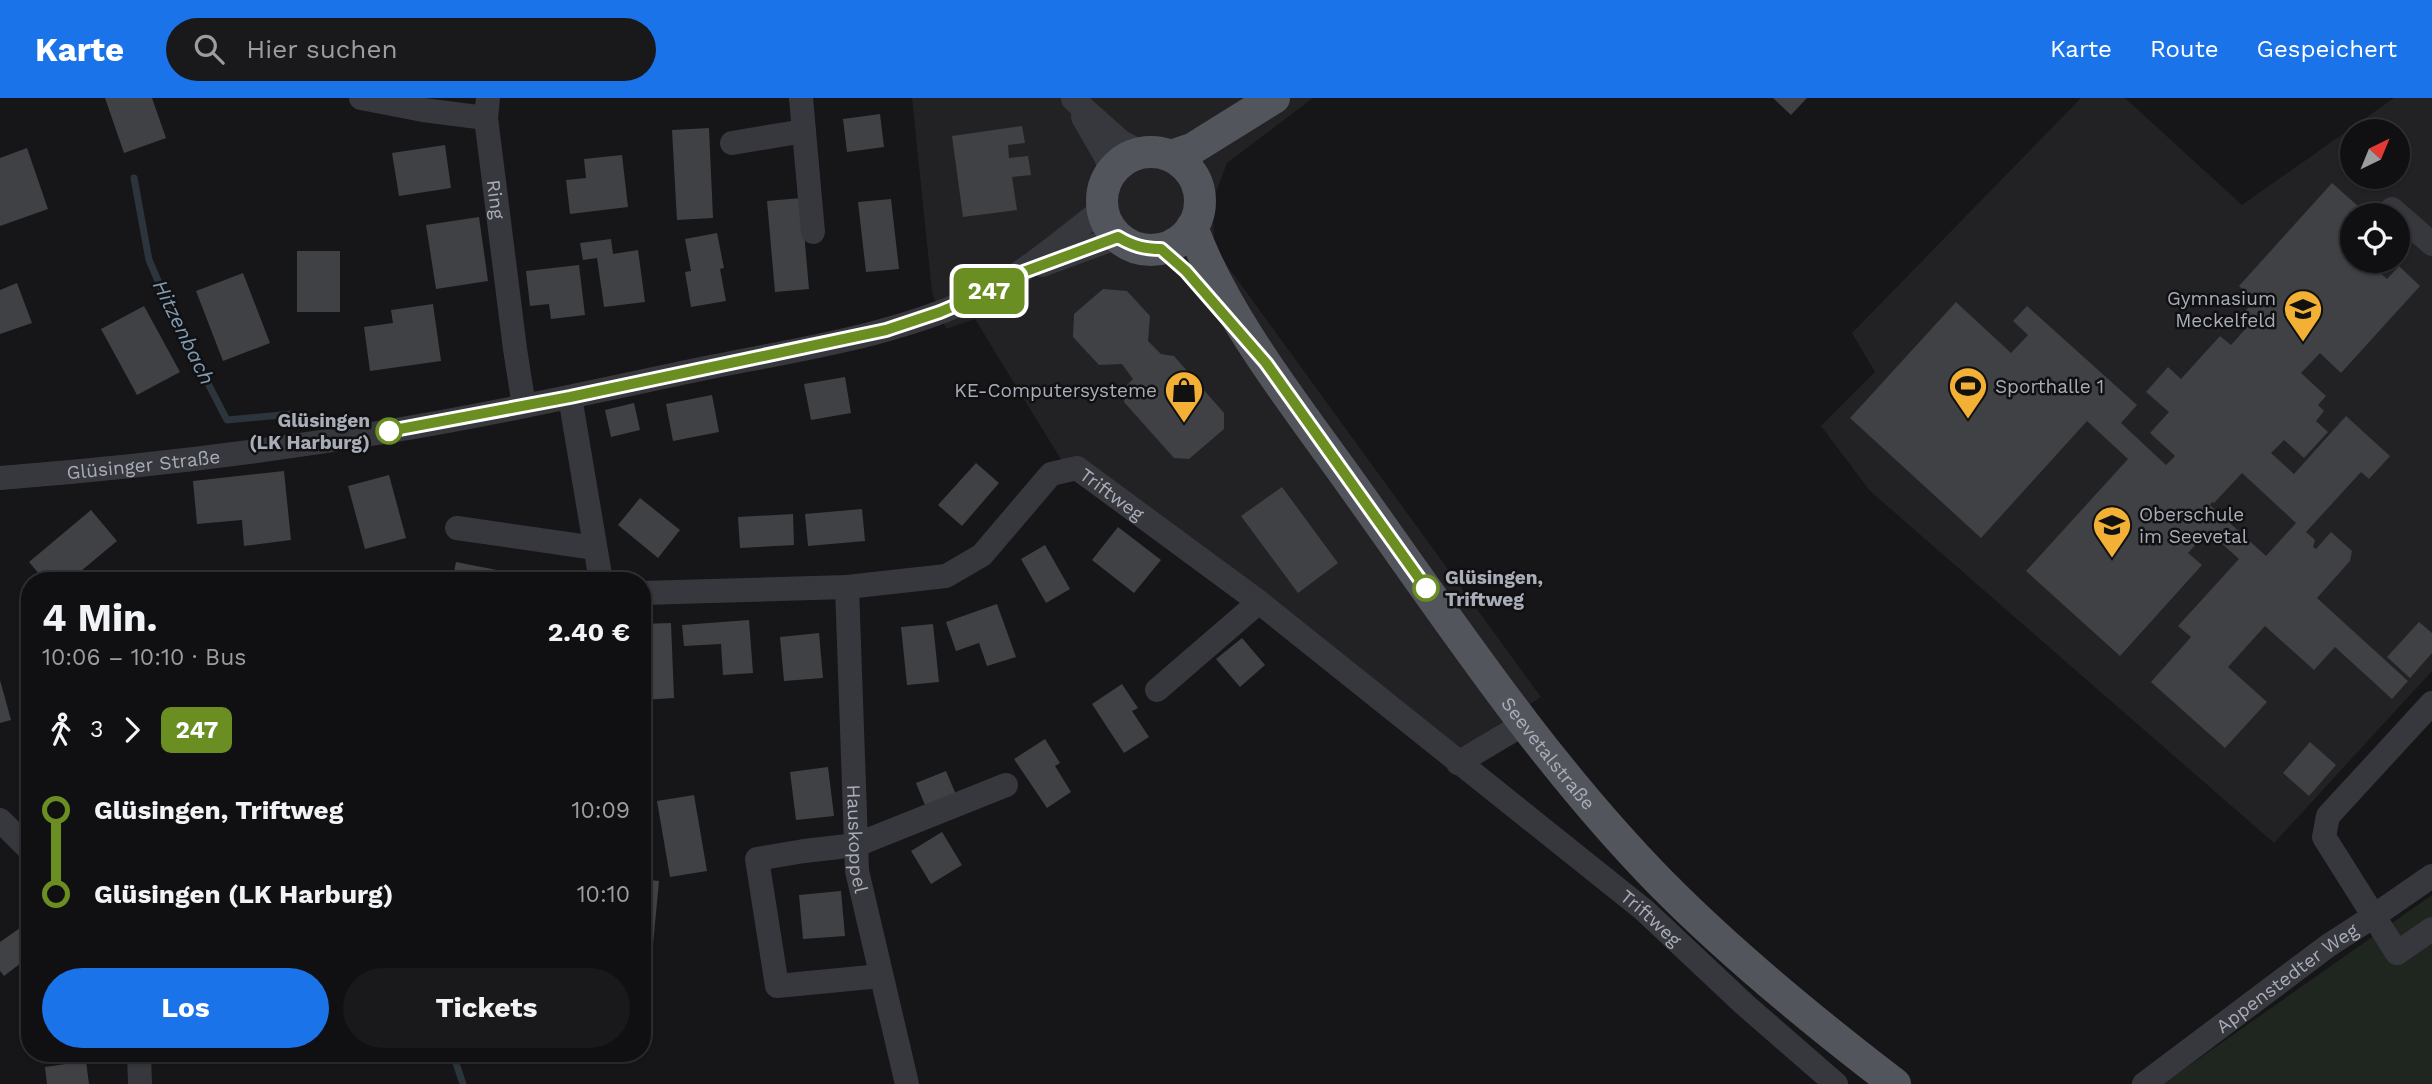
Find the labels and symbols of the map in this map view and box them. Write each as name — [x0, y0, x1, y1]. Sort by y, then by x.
north arrow — [2340, 119, 2410, 189]
street label: Ring — [482, 178, 510, 221]
line badge: 247 — [949, 268, 1029, 314]
water label: Hitzenbach — [148, 275, 220, 389]
place label: Gymnasium Meckelfeld — [2167, 287, 2276, 332]
school or university icon: Gymnasium Meckelfeld — [2282, 288, 2324, 343]
sports icon: Sporthalle 1 — [1947, 365, 1989, 420]
shop icon: KE-Computersysteme — [1163, 369, 1205, 424]
place label: Sporthalle 1 — [1995, 375, 2104, 398]
place label: KE-Computersysteme — [954, 379, 1157, 402]
place label: Glüsingen (LK Harburg) — [249, 409, 370, 454]
marker: Glüsingen (LK Harburg) — [376, 418, 402, 444]
street label: Glüsinger Straße — [66, 444, 221, 484]
street label: Triftweg — [1075, 463, 1149, 526]
place label: Oberschule im Seevetal — [2139, 503, 2248, 548]
school or university icon: Oberschule im Seevetal — [2091, 504, 2133, 559]
place label: Glüsingen, Triftweg — [1445, 566, 1543, 611]
marker: Glüsingen, Triftweg — [1413, 575, 1439, 601]
street label: Seevetalstraße — [1497, 692, 1600, 814]
street label: Hauskoppel — [842, 784, 873, 895]
street label: Triftweg — [1616, 884, 1687, 952]
street label: Appenstedter Weg — [2211, 917, 2363, 1038]

